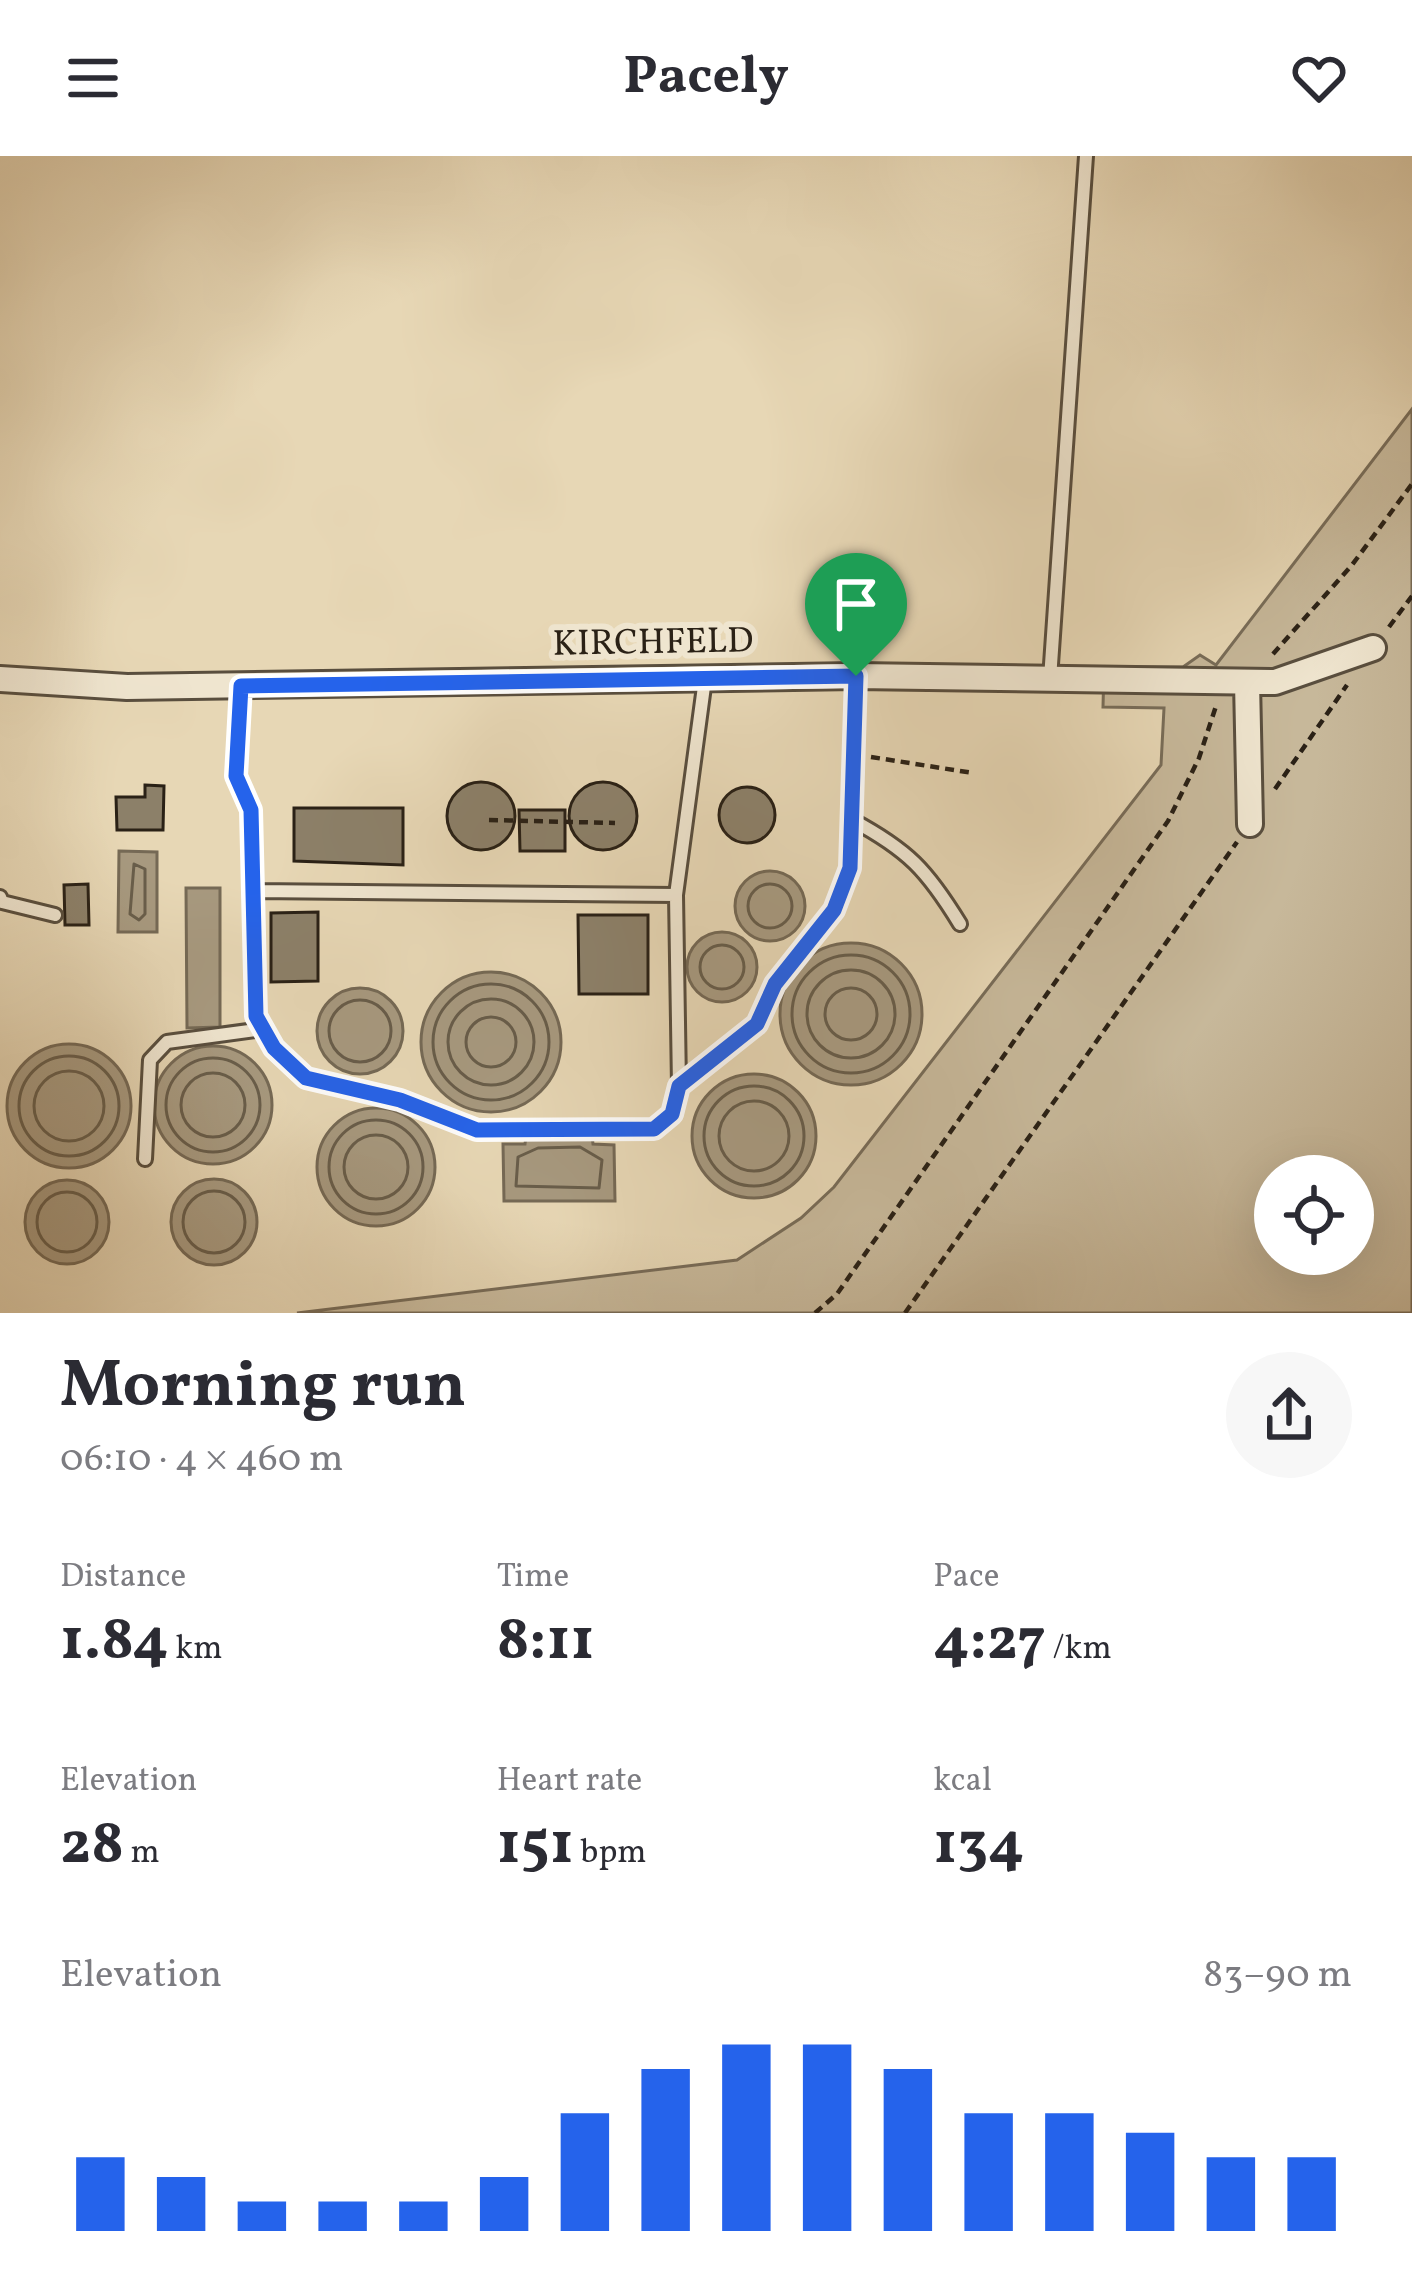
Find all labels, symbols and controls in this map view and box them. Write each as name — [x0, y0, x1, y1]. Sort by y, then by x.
text: Pacely — [623, 41, 789, 116]
icon: menu — [60, 45, 126, 111]
icon: heart — [1286, 45, 1352, 111]
pin — [805, 553, 907, 676]
icon: arrive — [823, 571, 889, 637]
street label: KIRCHFELD — [552, 617, 754, 671]
map controls — [1254, 1155, 1374, 1275]
button: locate — [1254, 1155, 1374, 1275]
text: Morning run — [60, 1342, 466, 1434]
button: share — [1226, 1352, 1352, 1478]
text: 06:10 · 4 × 460 m — [60, 1433, 343, 1487]
text: Distance — [60, 1555, 186, 1601]
text: Time — [497, 1555, 569, 1601]
text: Pace — [933, 1555, 999, 1601]
text: 1.84 — [60, 1601, 169, 1684]
text: 8:11 — [497, 1601, 595, 1684]
text: 4:27 — [933, 1601, 1046, 1684]
text: km — [169, 1627, 223, 1673]
text: /km — [1046, 1627, 1112, 1673]
text: Elevation — [60, 1759, 197, 1805]
text: Heart rate — [497, 1759, 642, 1805]
text: kcal — [933, 1759, 992, 1805]
text: 28 — [60, 1805, 124, 1888]
text: 151 — [497, 1805, 574, 1888]
text: 134 — [933, 1805, 1024, 1888]
text: m — [124, 1831, 160, 1877]
text: bpm — [574, 1831, 647, 1877]
text: Elevation — [60, 1949, 222, 2003]
text: 83–90 m — [1203, 1949, 1352, 2003]

